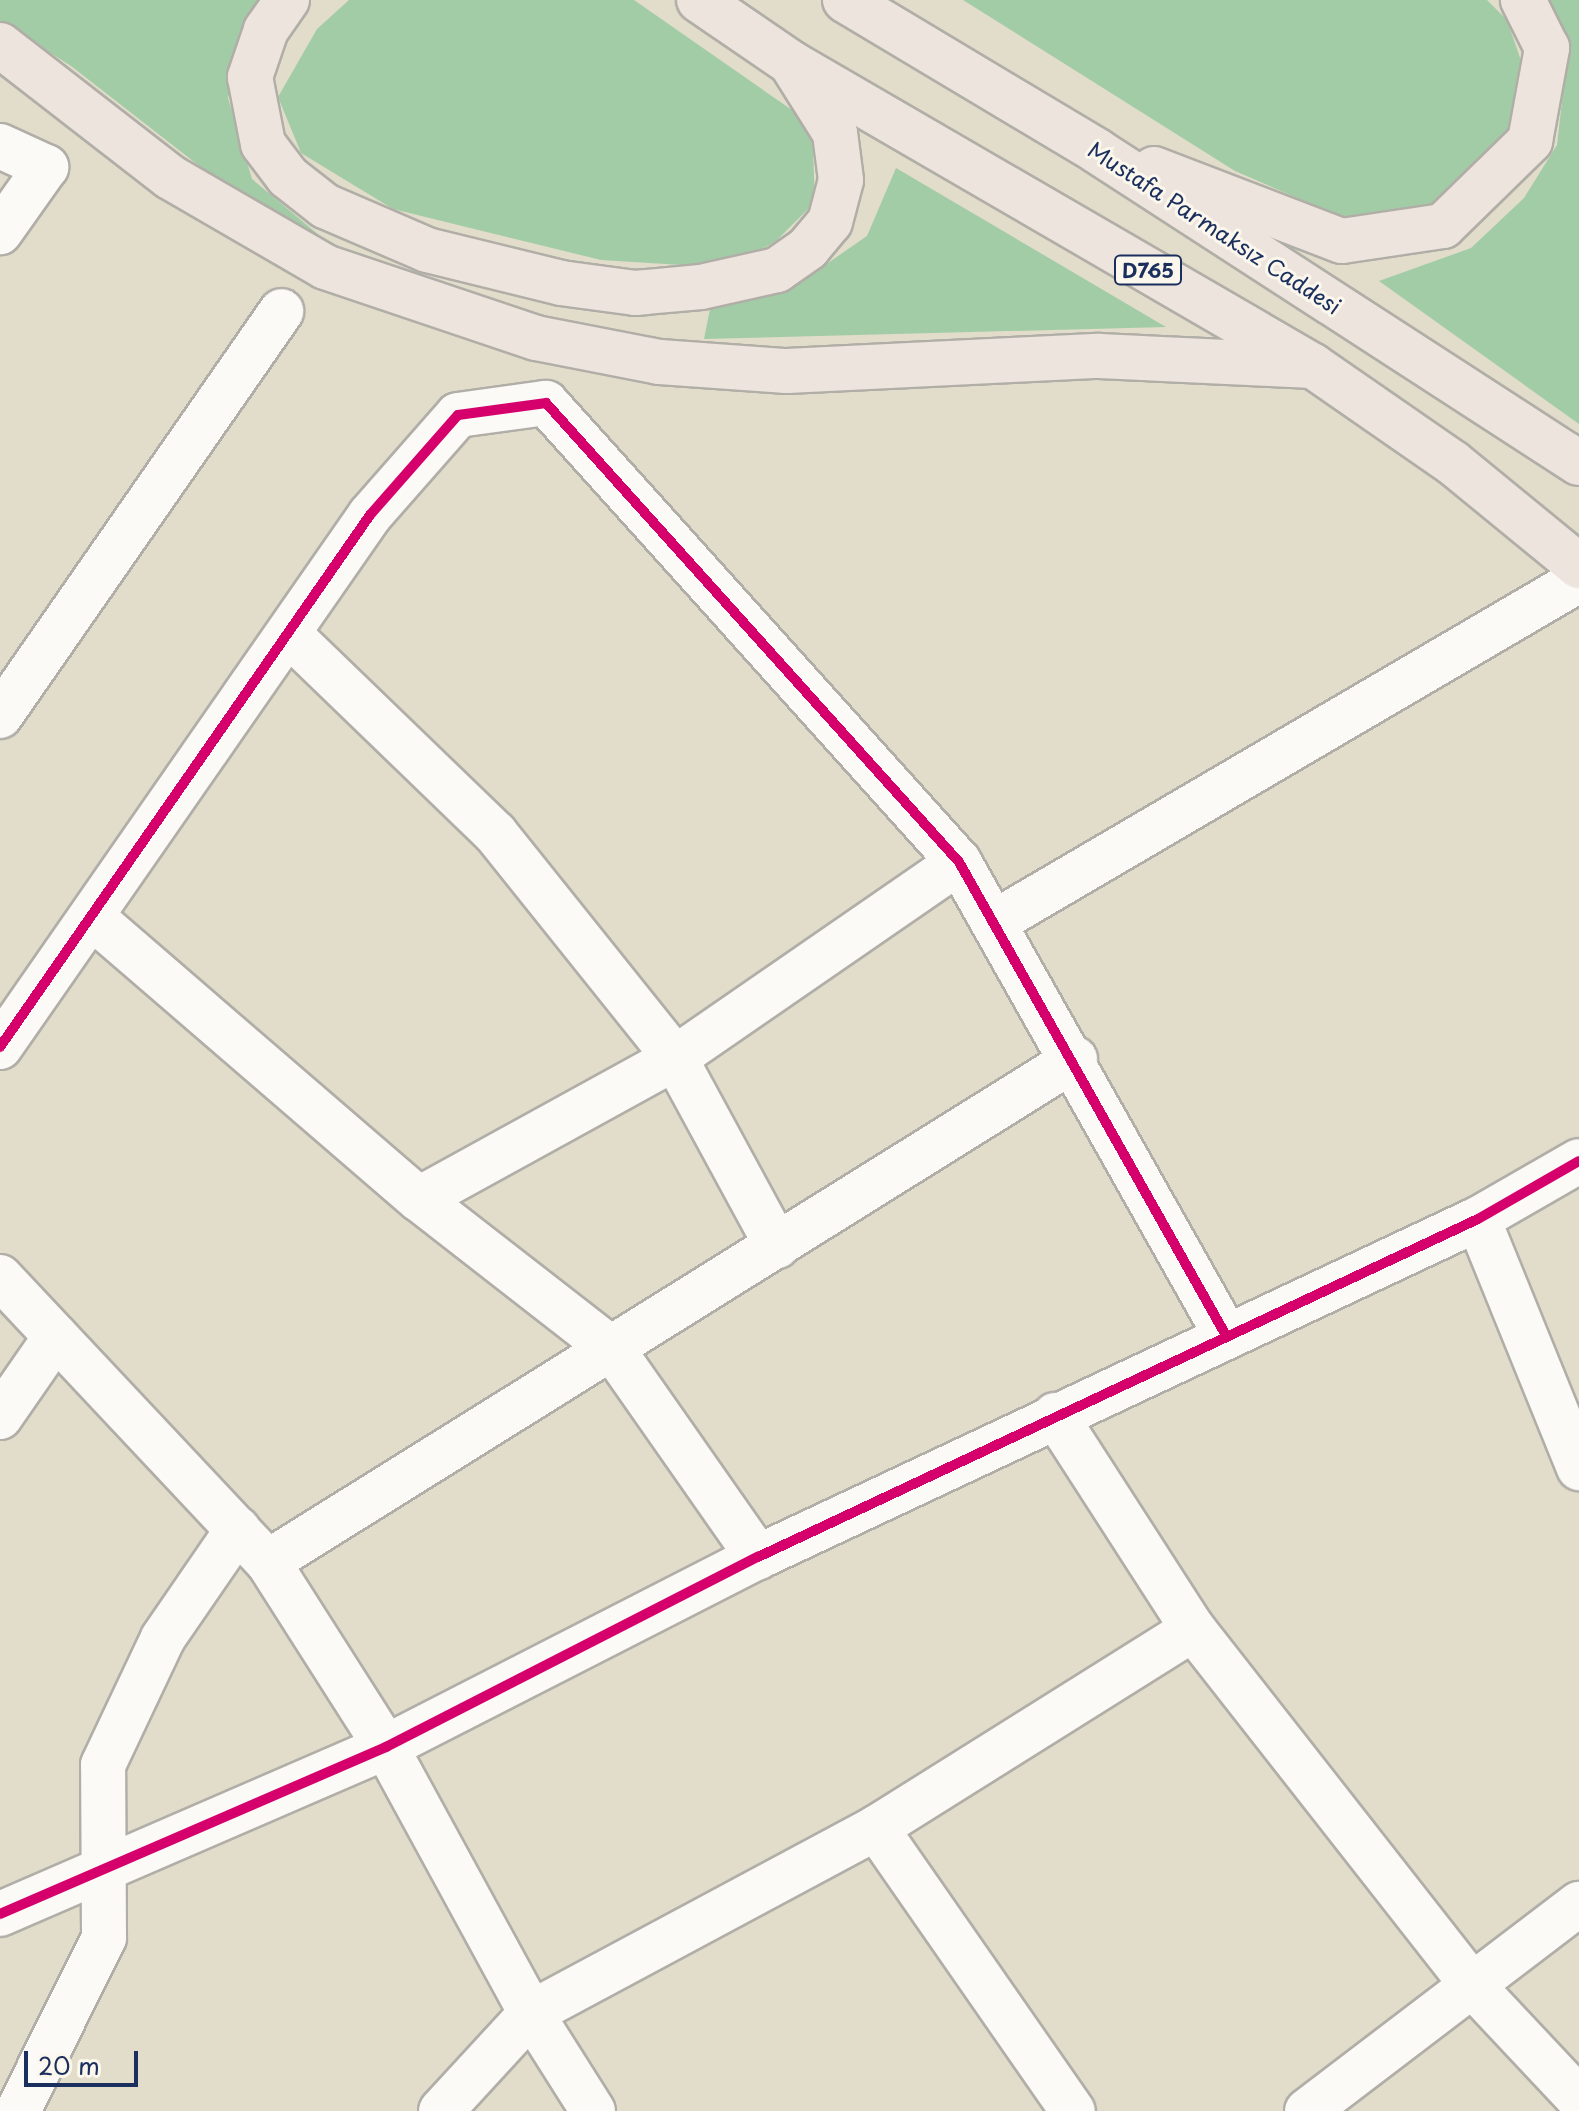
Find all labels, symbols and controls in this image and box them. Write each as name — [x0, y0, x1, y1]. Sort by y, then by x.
street label: Mustafa Parmaksız Caddesi — [1083, 135, 1347, 319]
road number: D765 — [1114, 254, 1182, 286]
scale bar — [28, 2035, 142, 2085]
text: 20 m — [38, 2047, 100, 2083]

